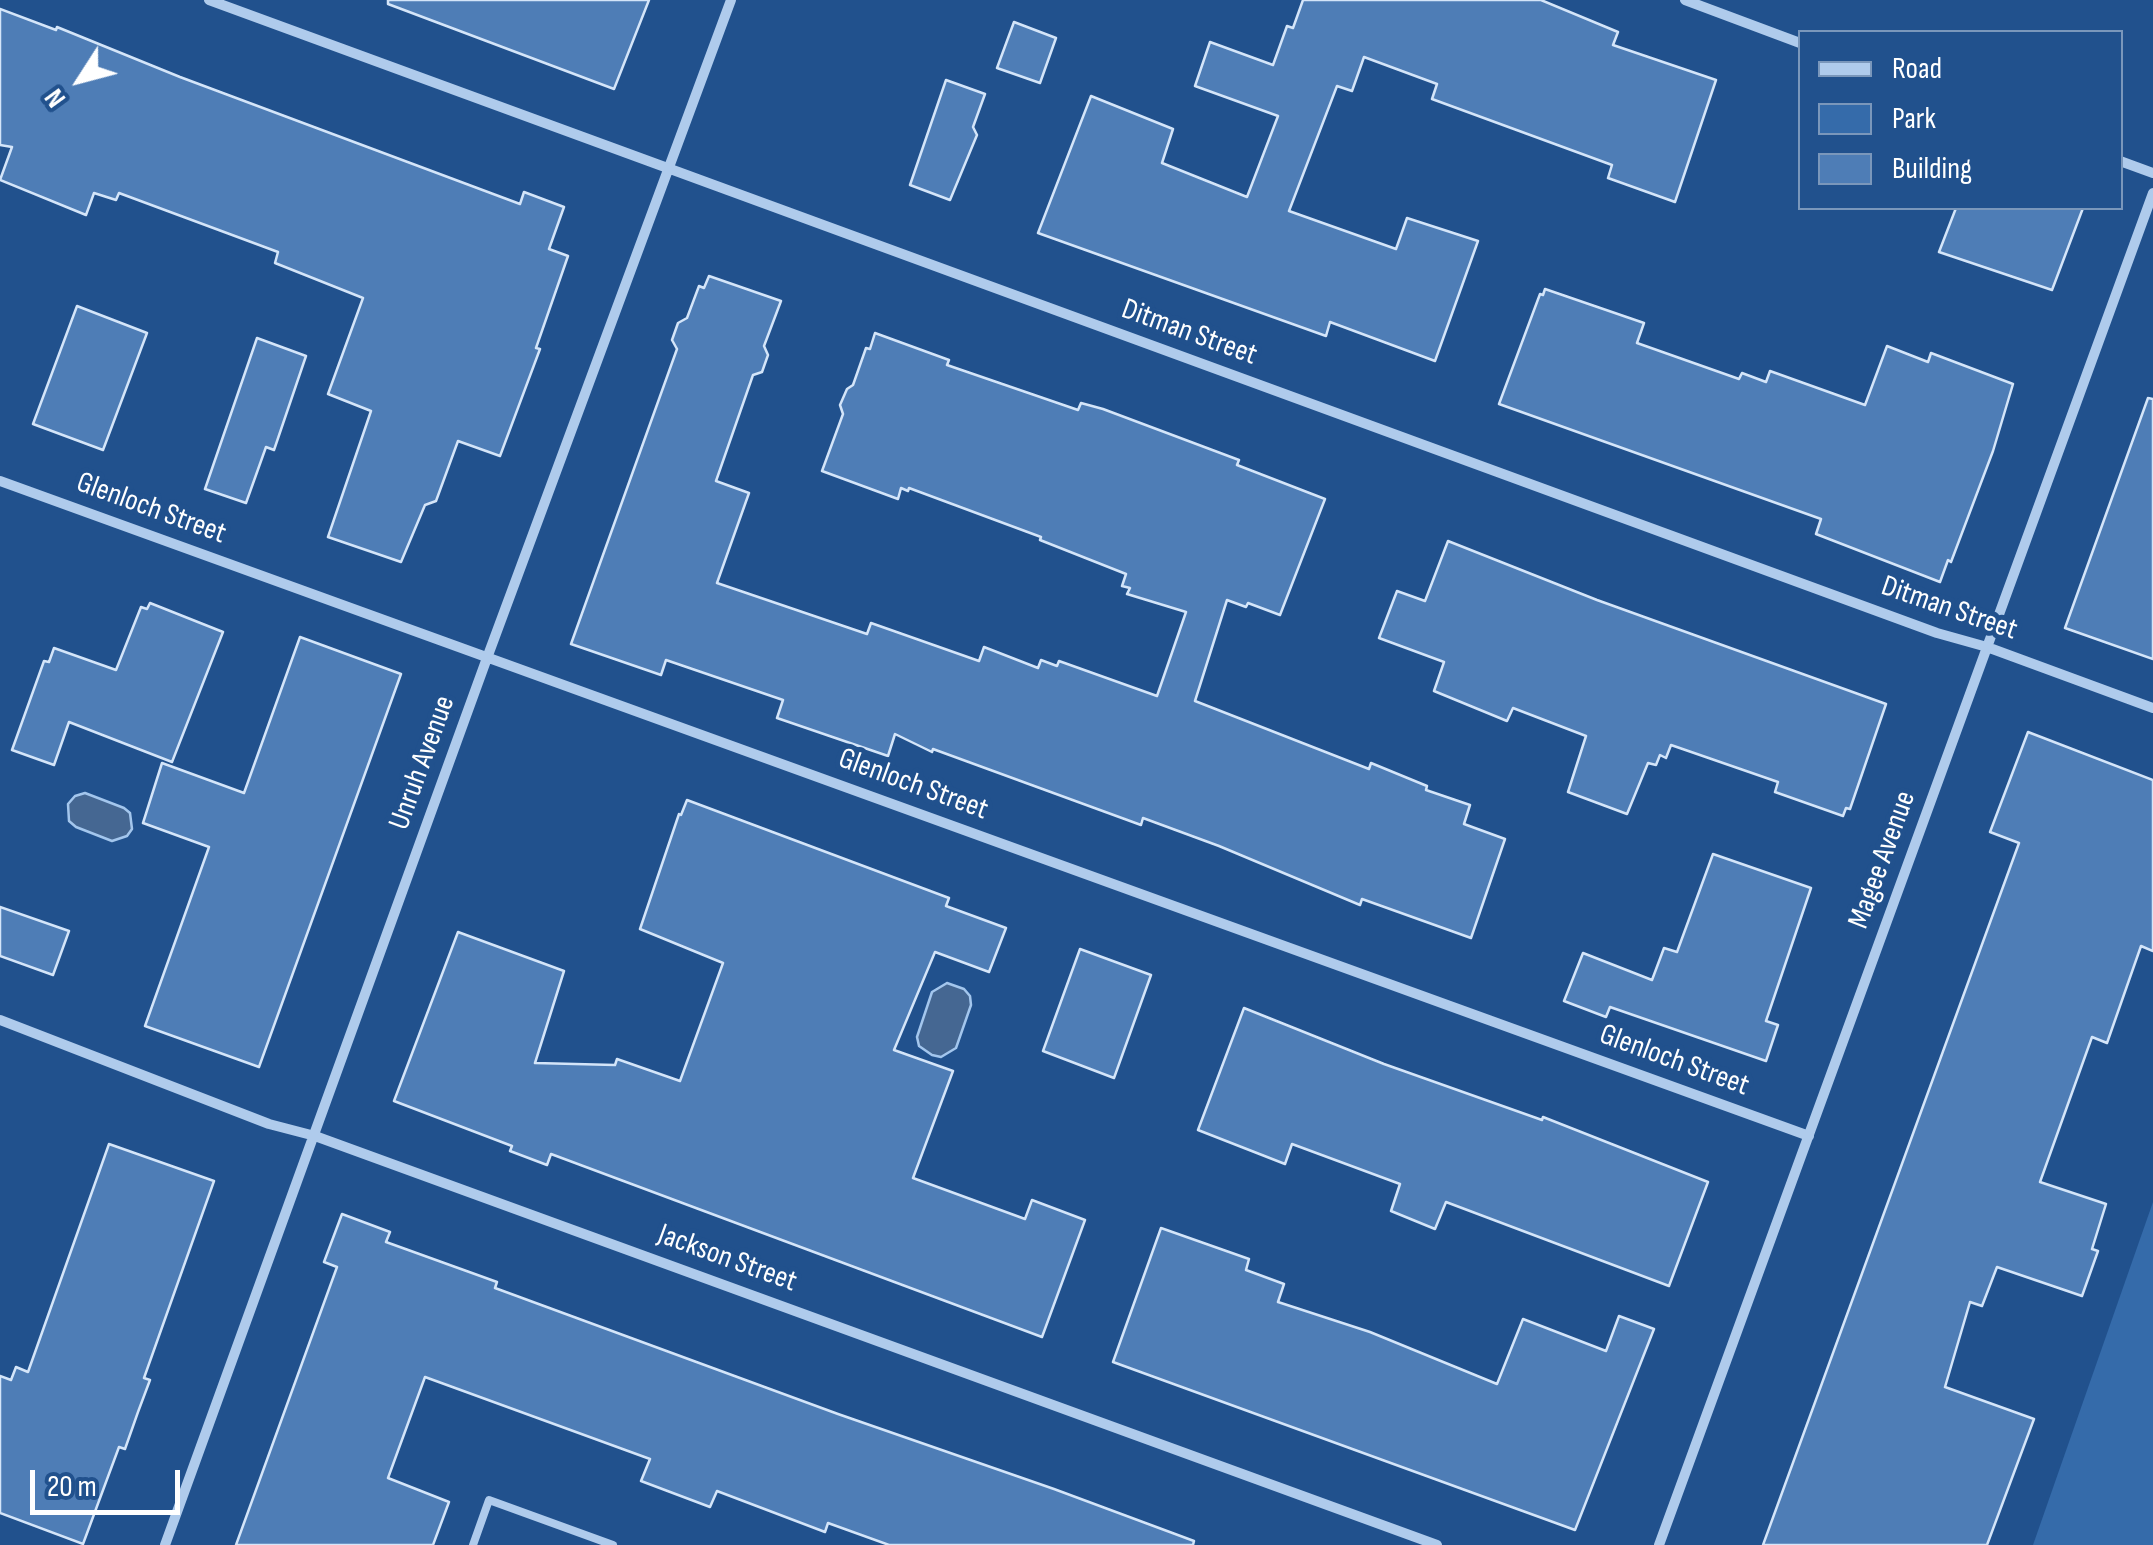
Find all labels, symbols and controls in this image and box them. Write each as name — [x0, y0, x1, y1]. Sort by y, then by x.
north arrow — [30, 30, 130, 130]
legend — [1798, 30, 2123, 210]
text: Road — [1892, 51, 1942, 87]
text: N — [38, 82, 73, 114]
text: Park — [1892, 101, 1936, 137]
text: Building — [1892, 151, 1972, 187]
street label: Ditman Street — [1116, 292, 1262, 374]
street label: Glenloch Street — [71, 465, 231, 553]
street label: Ditman Street — [1876, 569, 2022, 649]
street label: Unruh Avenue — [382, 691, 464, 835]
street label: Glenloch Street — [833, 741, 993, 829]
street label: Magee Avenue — [1842, 786, 1924, 934]
street label: Glenloch Street — [1594, 1017, 1754, 1105]
street label: Jackson Street — [653, 1217, 801, 1301]
scale bar — [35, 1450, 185, 1512]
text: 20 m — [47, 1469, 97, 1505]

